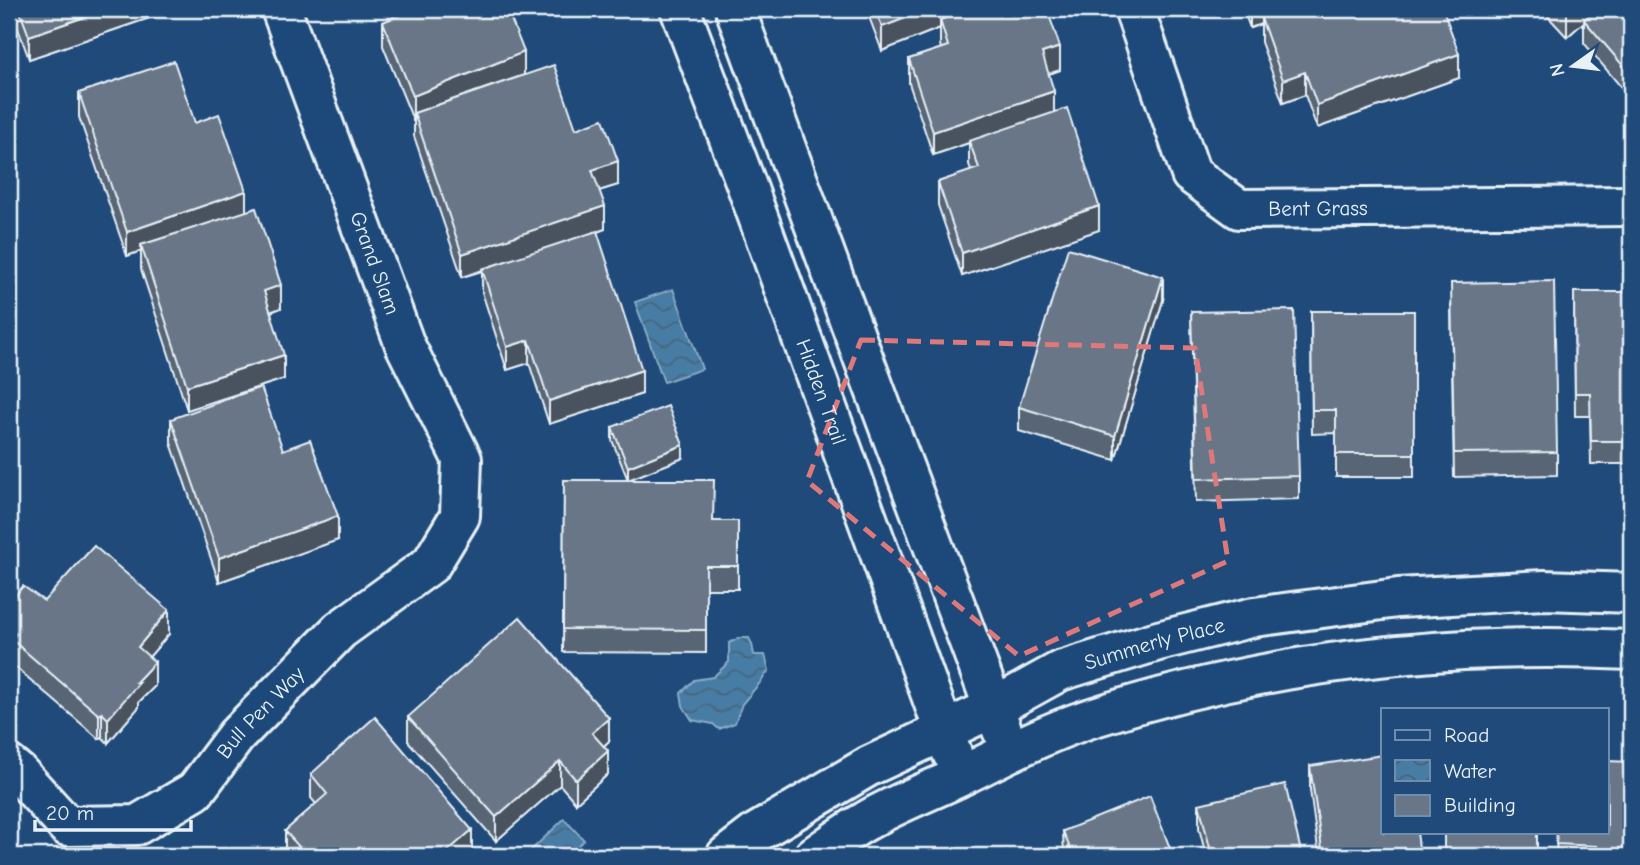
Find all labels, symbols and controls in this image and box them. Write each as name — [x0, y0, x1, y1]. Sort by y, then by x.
north arrow — [1538, 32, 1608, 102]
text: N — [1545, 61, 1570, 79]
street label: Bent Grass — [1268, 196, 1368, 221]
street label: Grand Slam — [345, 208, 405, 318]
street label: Hidden Trail — [791, 336, 851, 448]
street label: Summerly Place — [1081, 613, 1227, 675]
street label: Bull Pen Way — [212, 661, 310, 763]
legend — [1381, 708, 1608, 834]
text: Road — [1444, 723, 1489, 747]
text: Water — [1444, 759, 1497, 783]
scale bar — [35, 788, 191, 832]
text: Building — [1444, 793, 1516, 817]
text: 20 m — [46, 801, 94, 825]

